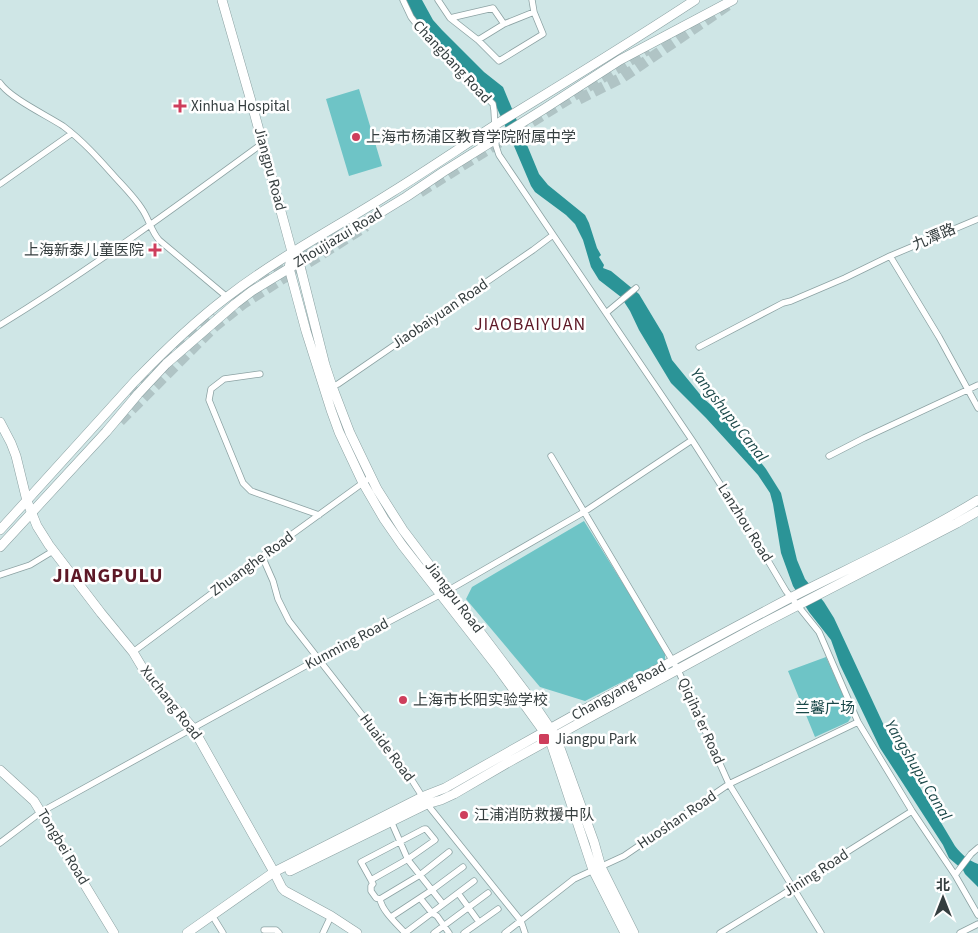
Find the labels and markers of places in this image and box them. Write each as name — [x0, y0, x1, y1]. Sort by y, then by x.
place label: Xinhua Hospital — [191, 96, 290, 117]
marker: Xinhua Hospital — [173, 99, 187, 113]
place label: 上海市杨浦区教育学院附属中学 — [366, 127, 576, 148]
marker: 上海市杨浦区教育学院附属中学 — [350, 131, 362, 143]
place label: 上海新泰儿童医院 — [24, 240, 144, 261]
marker: 上海新泰儿童医院 — [148, 243, 162, 257]
place label: 上海市长阳实验学校 — [413, 690, 548, 711]
marker: 上海市长阳实验学校 — [397, 694, 409, 706]
place label: Jiangpu Park — [555, 729, 637, 750]
marker: Jiangpu Park — [537, 732, 551, 746]
place label: 江浦消防救援中队 — [474, 805, 594, 826]
marker: 江浦消防救援中队 — [458, 809, 470, 821]

